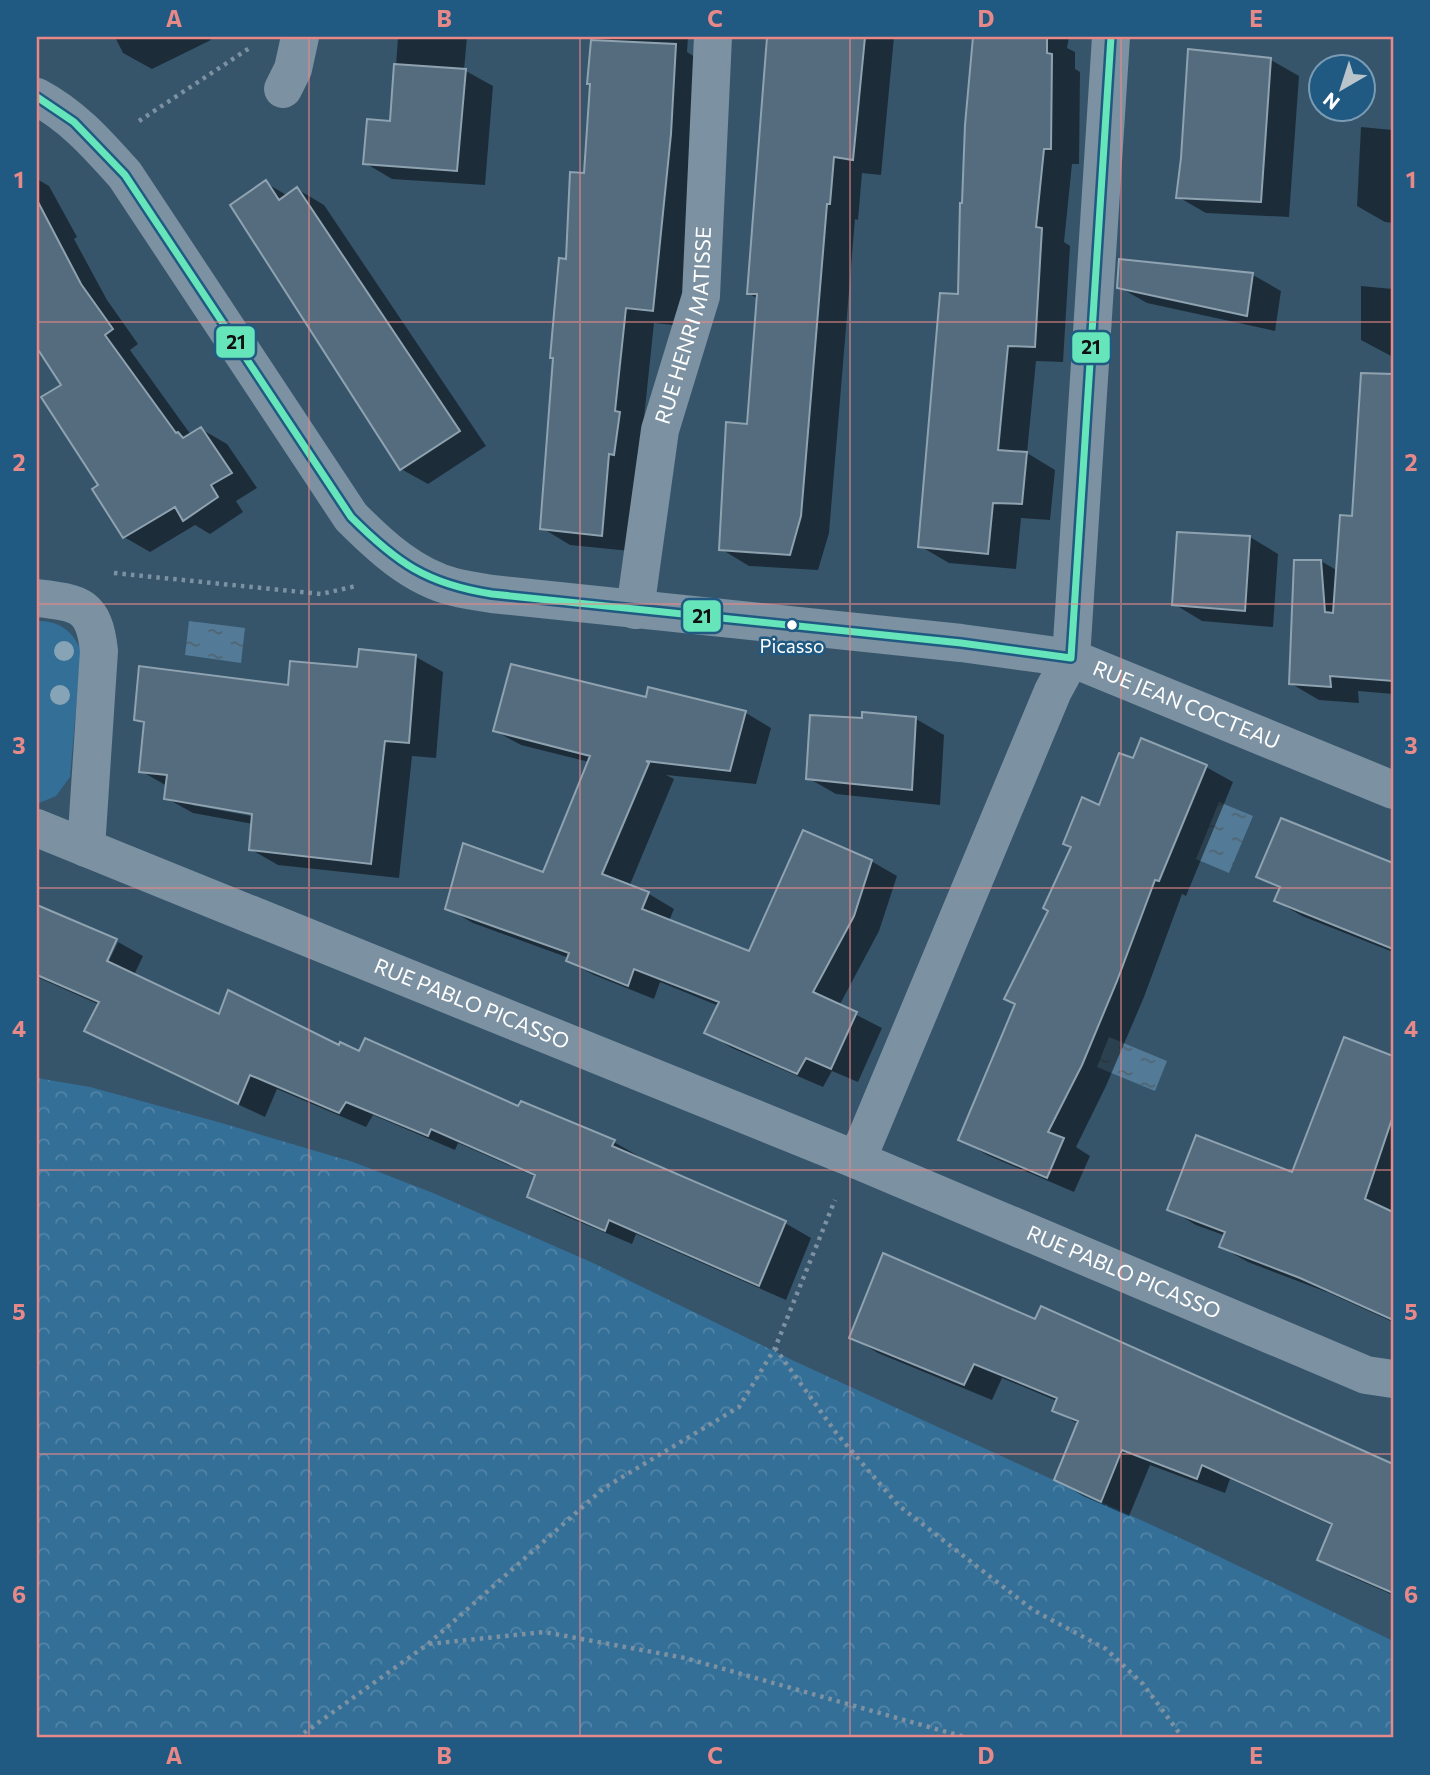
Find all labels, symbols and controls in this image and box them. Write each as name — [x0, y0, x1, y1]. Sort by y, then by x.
text: A — [166, 4, 183, 32]
text: B — [436, 4, 452, 32]
text: C — [707, 4, 723, 32]
text: D — [978, 4, 995, 32]
text: E — [1249, 4, 1263, 32]
north arrow — [1308, 52, 1378, 122]
text: N — [1318, 88, 1344, 115]
text: 1 — [14, 165, 24, 193]
text: 1 — [1406, 165, 1416, 193]
street label: RUE HENRI MATISSE — [649, 226, 715, 427]
line badge: 21 — [215, 325, 256, 359]
text: 21 — [226, 330, 246, 353]
line badge: 21 — [1071, 331, 1111, 364]
text: 21 — [1081, 335, 1101, 358]
text: 2 — [12, 448, 26, 476]
text: 2 — [1404, 448, 1418, 476]
line badge: 21 — [682, 599, 722, 633]
text: 21 — [692, 604, 712, 627]
marker: Picasso — [785, 618, 799, 632]
place label: Picasso — [760, 634, 824, 657]
street label: RUE JEAN COCTEAU — [1090, 654, 1284, 753]
text: 3 — [12, 731, 26, 759]
text: 3 — [1404, 731, 1418, 759]
street label: RUE PABLO PICASSO — [371, 952, 573, 1053]
text: 4 — [12, 1014, 26, 1042]
text: 4 — [1404, 1014, 1418, 1042]
street label: RUE PABLO PICASSO — [1023, 1219, 1225, 1323]
text: 5 — [12, 1297, 26, 1325]
text: 5 — [1404, 1297, 1418, 1325]
text: 6 — [12, 1580, 26, 1608]
text: 6 — [1404, 1580, 1418, 1608]
text: A — [166, 1741, 183, 1769]
text: B — [436, 1741, 452, 1769]
text: C — [707, 1741, 723, 1769]
text: D — [978, 1741, 995, 1769]
text: E — [1249, 1741, 1263, 1769]

